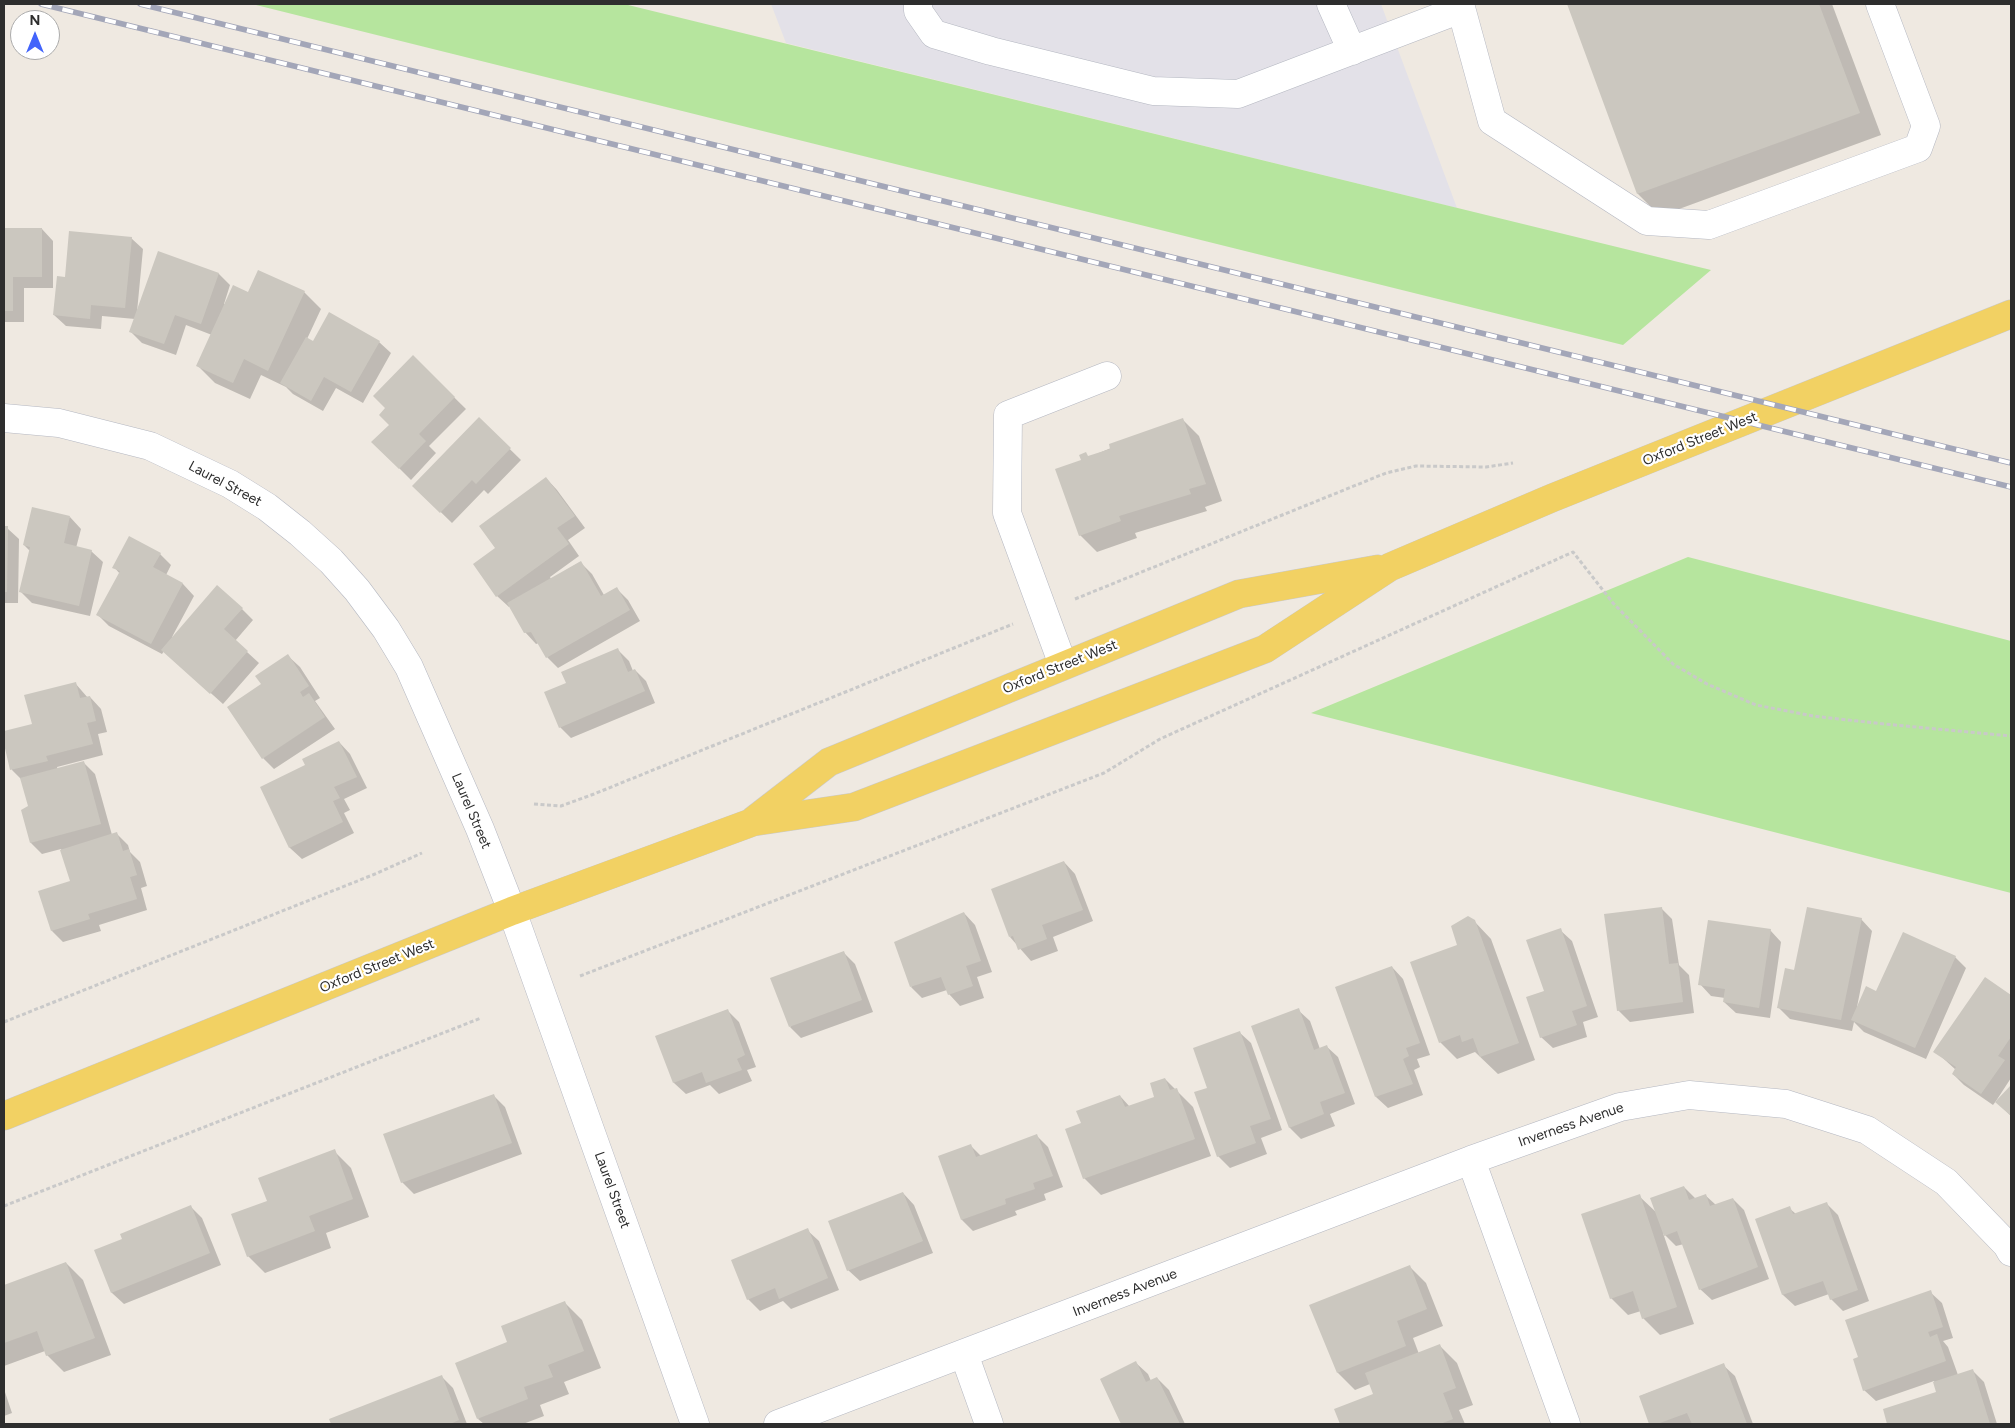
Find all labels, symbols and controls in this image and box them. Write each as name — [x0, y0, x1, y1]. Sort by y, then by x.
north arrow — [10, 10, 60, 60]
text: N — [30, 12, 40, 29]
street label: Oxford Street West — [1640, 408, 1760, 470]
street label: Laurel Street — [186, 458, 264, 510]
street label: Oxford Street West — [1000, 636, 1120, 698]
street label: Laurel Street — [448, 771, 494, 851]
street label: Oxford Street West — [317, 935, 437, 997]
street label: Inverness Avenue — [1516, 1099, 1626, 1151]
street label: Laurel Street — [590, 1149, 634, 1231]
street label: Inverness Avenue — [1071, 1265, 1179, 1321]

